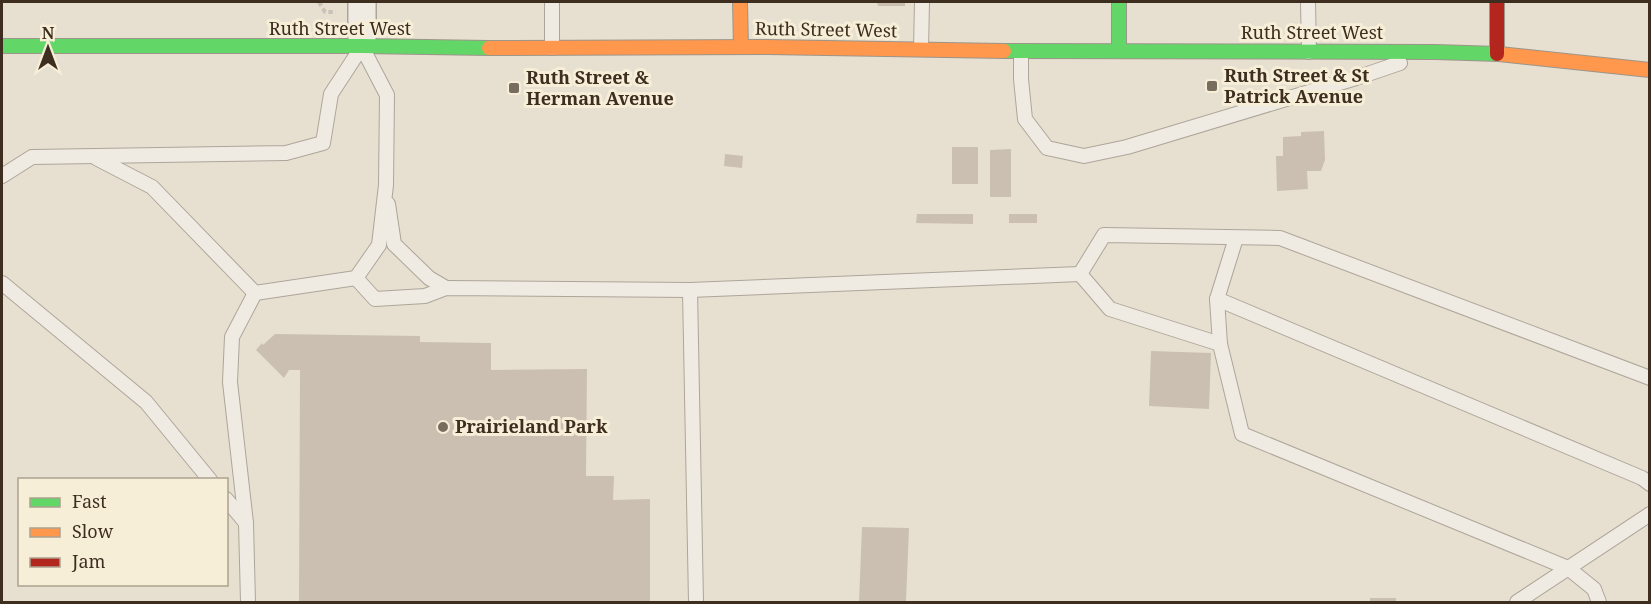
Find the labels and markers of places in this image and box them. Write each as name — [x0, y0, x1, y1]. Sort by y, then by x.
place label: Ruth Street & St Patrick Avenue — [1224, 63, 1369, 108]
place label: Ruth Street & Herman Avenue — [526, 65, 674, 110]
marker: Ruth Street & St Patrick Avenue — [1205, 79, 1219, 93]
marker: Ruth Street & Herman Avenue — [507, 81, 521, 95]
place label: Prairieland Park — [455, 414, 608, 438]
marker: Prairieland Park — [436, 420, 450, 434]

